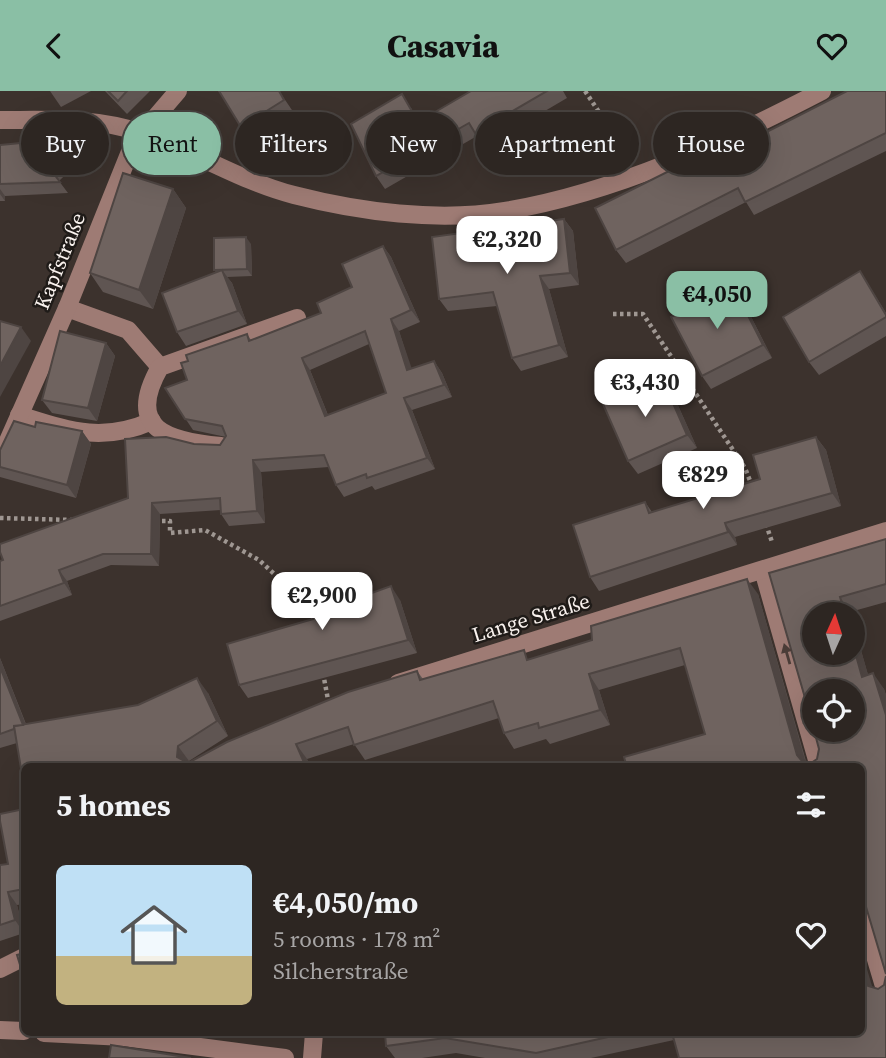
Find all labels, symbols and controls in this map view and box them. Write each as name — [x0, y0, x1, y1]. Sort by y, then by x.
text: Casavia — [387, 24, 499, 68]
icon: back — [35, 27, 73, 65]
icon: heart — [813, 27, 851, 65]
chip: Buy — [21, 112, 109, 175]
chip: Rent — [123, 112, 221, 175]
chip: Filters — [235, 112, 352, 175]
chip: New — [366, 112, 461, 175]
chip: Apartment — [475, 112, 639, 175]
chip: House — [653, 112, 769, 175]
street label: Kapfstraße — [27, 208, 92, 314]
pin: €2,320 — [450, 216, 564, 276]
text: €2,320 — [472, 223, 542, 255]
pin: €4,050 — [660, 271, 774, 331]
text: €4,050 — [682, 278, 752, 310]
pin: €3,430 — [588, 359, 702, 419]
text: €3,430 — [610, 366, 680, 398]
pin: €829 — [662, 451, 744, 511]
text: €829 — [678, 458, 728, 490]
pin: €2,900 — [265, 573, 379, 632]
text: €2,900 — [287, 579, 357, 611]
street label: Lange Straße — [468, 586, 593, 649]
north arrow — [802, 602, 864, 665]
map controls — [802, 602, 865, 742]
one-way arrow — [781, 643, 792, 665]
button: locate — [802, 679, 865, 742]
text: 5 homes — [56, 785, 171, 826]
icon: filters — [792, 786, 830, 824]
text: €4,050/mo — [273, 882, 418, 923]
icon: home — [112, 893, 196, 977]
icon: heart — [792, 916, 830, 954]
text: 5 rooms · 178 m² — [273, 923, 440, 955]
text: Silcherstraße — [273, 955, 409, 987]

